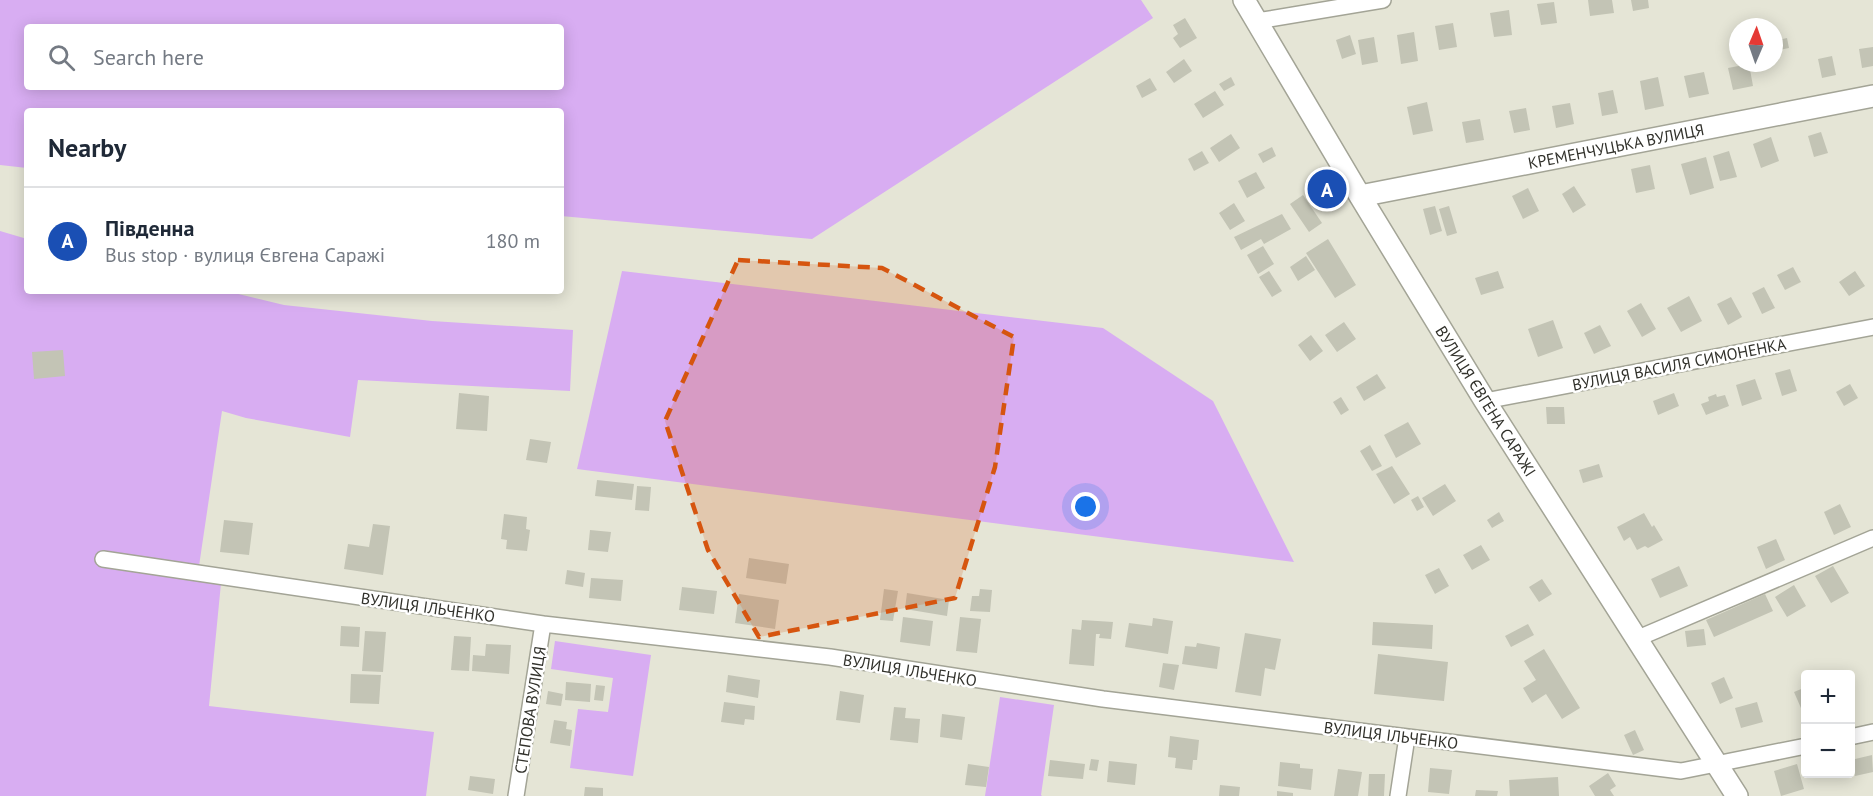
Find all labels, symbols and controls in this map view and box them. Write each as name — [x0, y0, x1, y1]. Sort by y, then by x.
north arrow — [1729, 18, 1783, 72]
search box — [24, 24, 564, 90]
icon: search — [45, 41, 78, 74]
text: Search here — [93, 43, 204, 71]
street label: КРЕМЕНЧУЦЬКА ВУЛИЦЯ — [1526, 119, 1706, 173]
text: Nearby — [48, 131, 126, 164]
pin: A — [1308, 166, 1346, 212]
text: Південна — [105, 214, 194, 242]
text: A — [61, 228, 74, 254]
text: 180 m — [486, 228, 540, 254]
text: Bus stop · вулиця Євгена Саражі — [105, 242, 385, 268]
street label: ВУЛИЦЯ ЄВГЕНА САРАЖІ — [1431, 322, 1541, 480]
street label: ВУЛИЦЯ ВАСИЛЯ СИМОНЕНКА — [1570, 333, 1788, 395]
your location — [1071, 492, 1100, 521]
street label: ВУЛИЦЯ ІЛЬЧЕНКО — [360, 588, 496, 626]
street label: СТЕПОВА ВУЛИЦЯ — [510, 645, 550, 775]
street label: ВУЛИЦЯ ІЛЬЧЕНКО — [842, 650, 978, 690]
map controls — [1801, 670, 1855, 778]
button: + — [1801, 670, 1855, 724]
street label: ВУЛИЦЯ ІЛЬЧЕНКО — [1323, 717, 1459, 753]
button: − — [1801, 724, 1855, 778]

